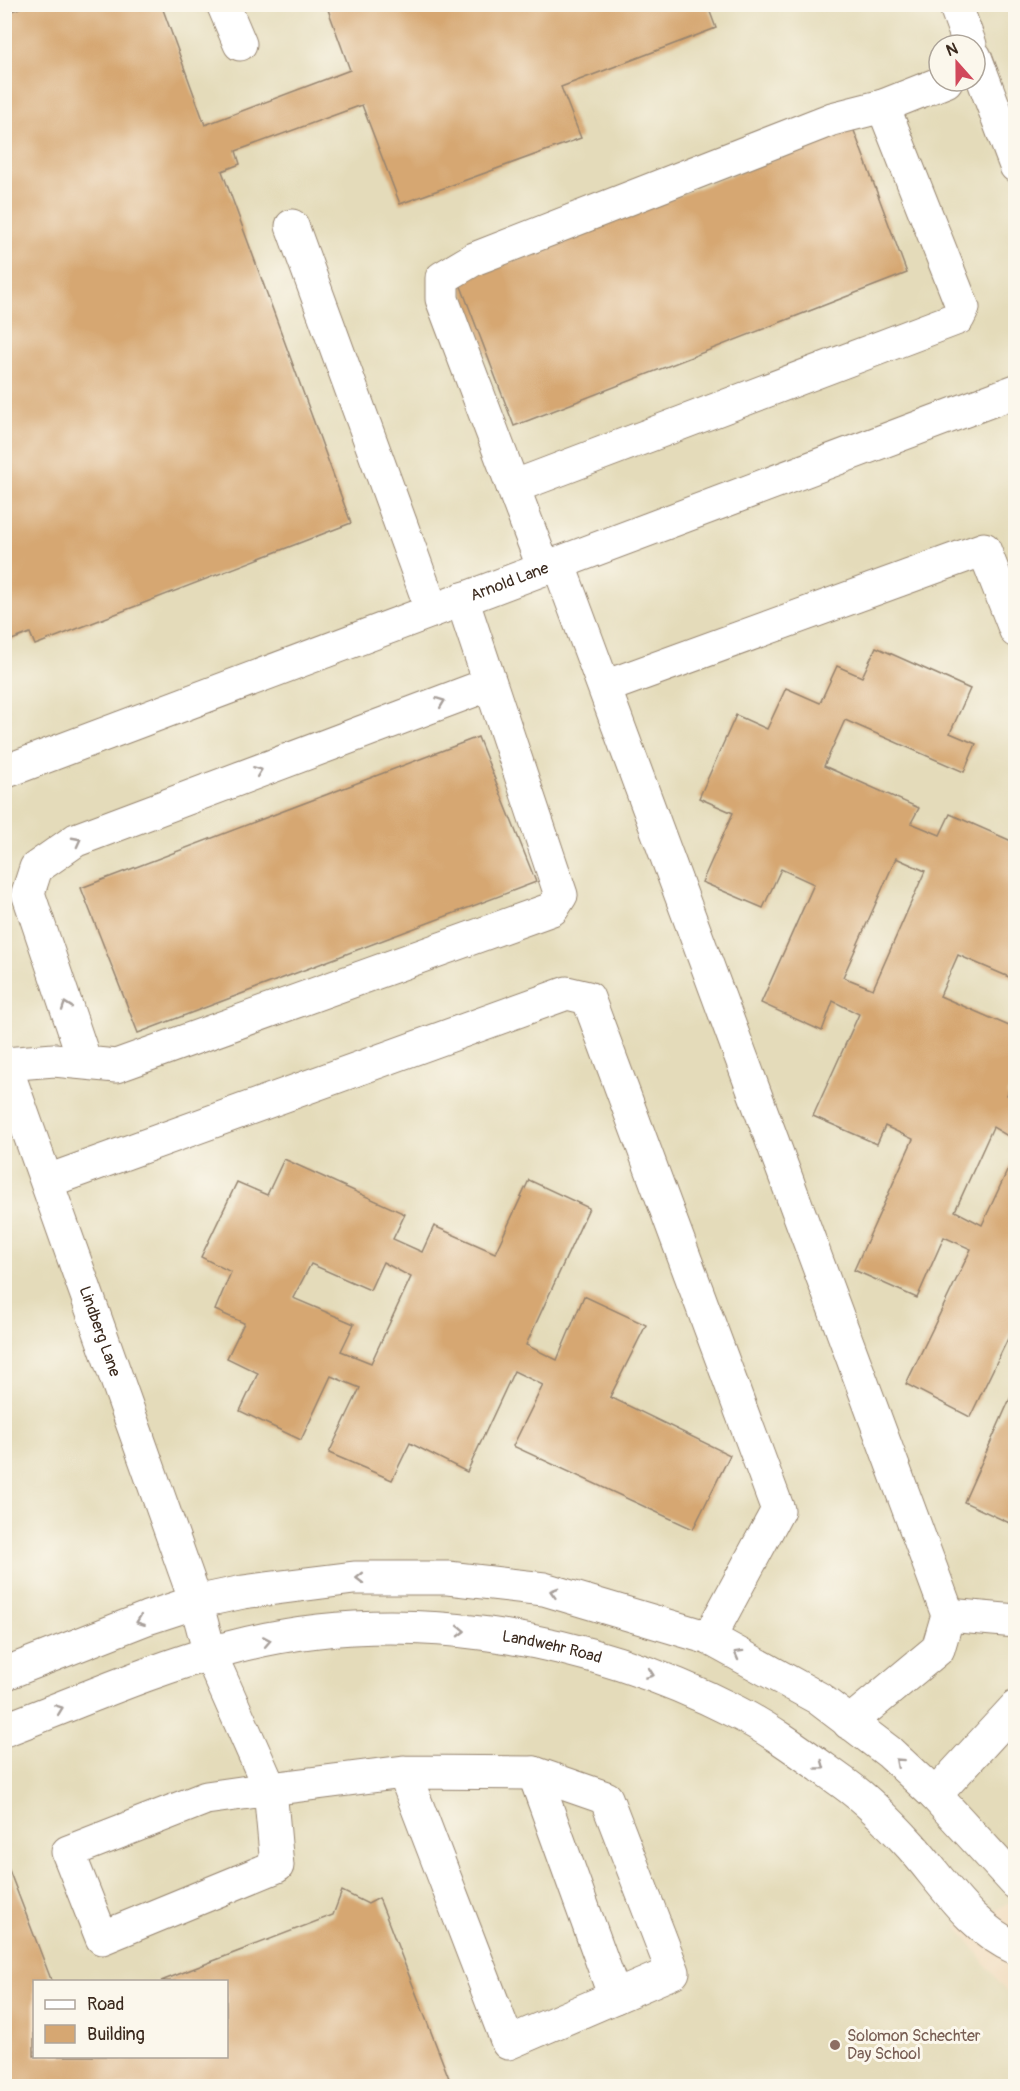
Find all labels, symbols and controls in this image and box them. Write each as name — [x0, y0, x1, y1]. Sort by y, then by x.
north arrow — [927, 33, 987, 93]
text: N — [943, 39, 961, 61]
street label: Arnold Lane — [467, 558, 551, 606]
one-way arrow — [435, 697, 446, 710]
one-way arrow — [252, 766, 263, 778]
one-way arrow — [70, 837, 81, 848]
one-way arrow — [61, 1002, 74, 1012]
street label: Lindberg Lane — [75, 1284, 125, 1379]
one-way arrow — [355, 1572, 364, 1584]
one-way arrow — [549, 1587, 560, 1599]
one-way arrow — [135, 1614, 146, 1627]
one-way arrow — [456, 1625, 465, 1637]
street label: Landwehr Road — [501, 1626, 604, 1668]
one-way arrow — [261, 1635, 271, 1648]
one-way arrow — [734, 1650, 744, 1661]
one-way arrow — [644, 1667, 655, 1680]
one-way arrow — [53, 1704, 64, 1716]
one-way arrow — [896, 1758, 906, 1769]
one-way arrow — [815, 1759, 826, 1770]
legend — [33, 1980, 228, 2058]
text: Road — [87, 1993, 124, 2016]
text: Building — [87, 2023, 145, 2046]
place label: Solomon Schechter Day School — [847, 2026, 981, 2064]
marker: Solomon Schechter Day School — [828, 2038, 842, 2052]

